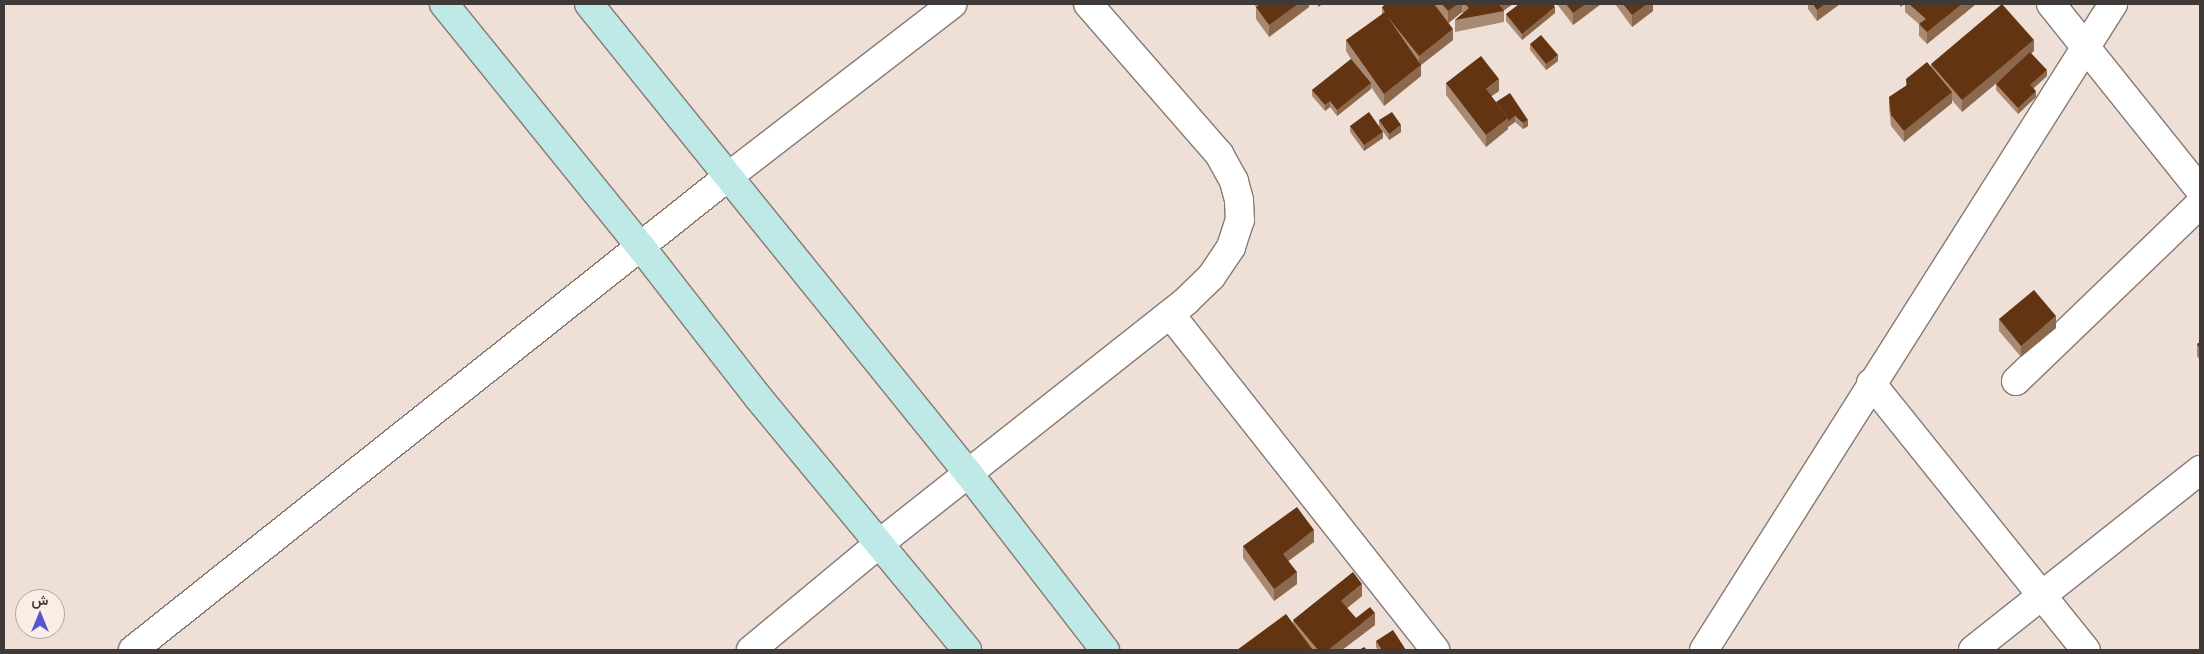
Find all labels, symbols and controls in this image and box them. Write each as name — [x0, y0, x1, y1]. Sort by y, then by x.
north arrow — [15, 589, 65, 639]
text: ش — [32, 591, 48, 609]

